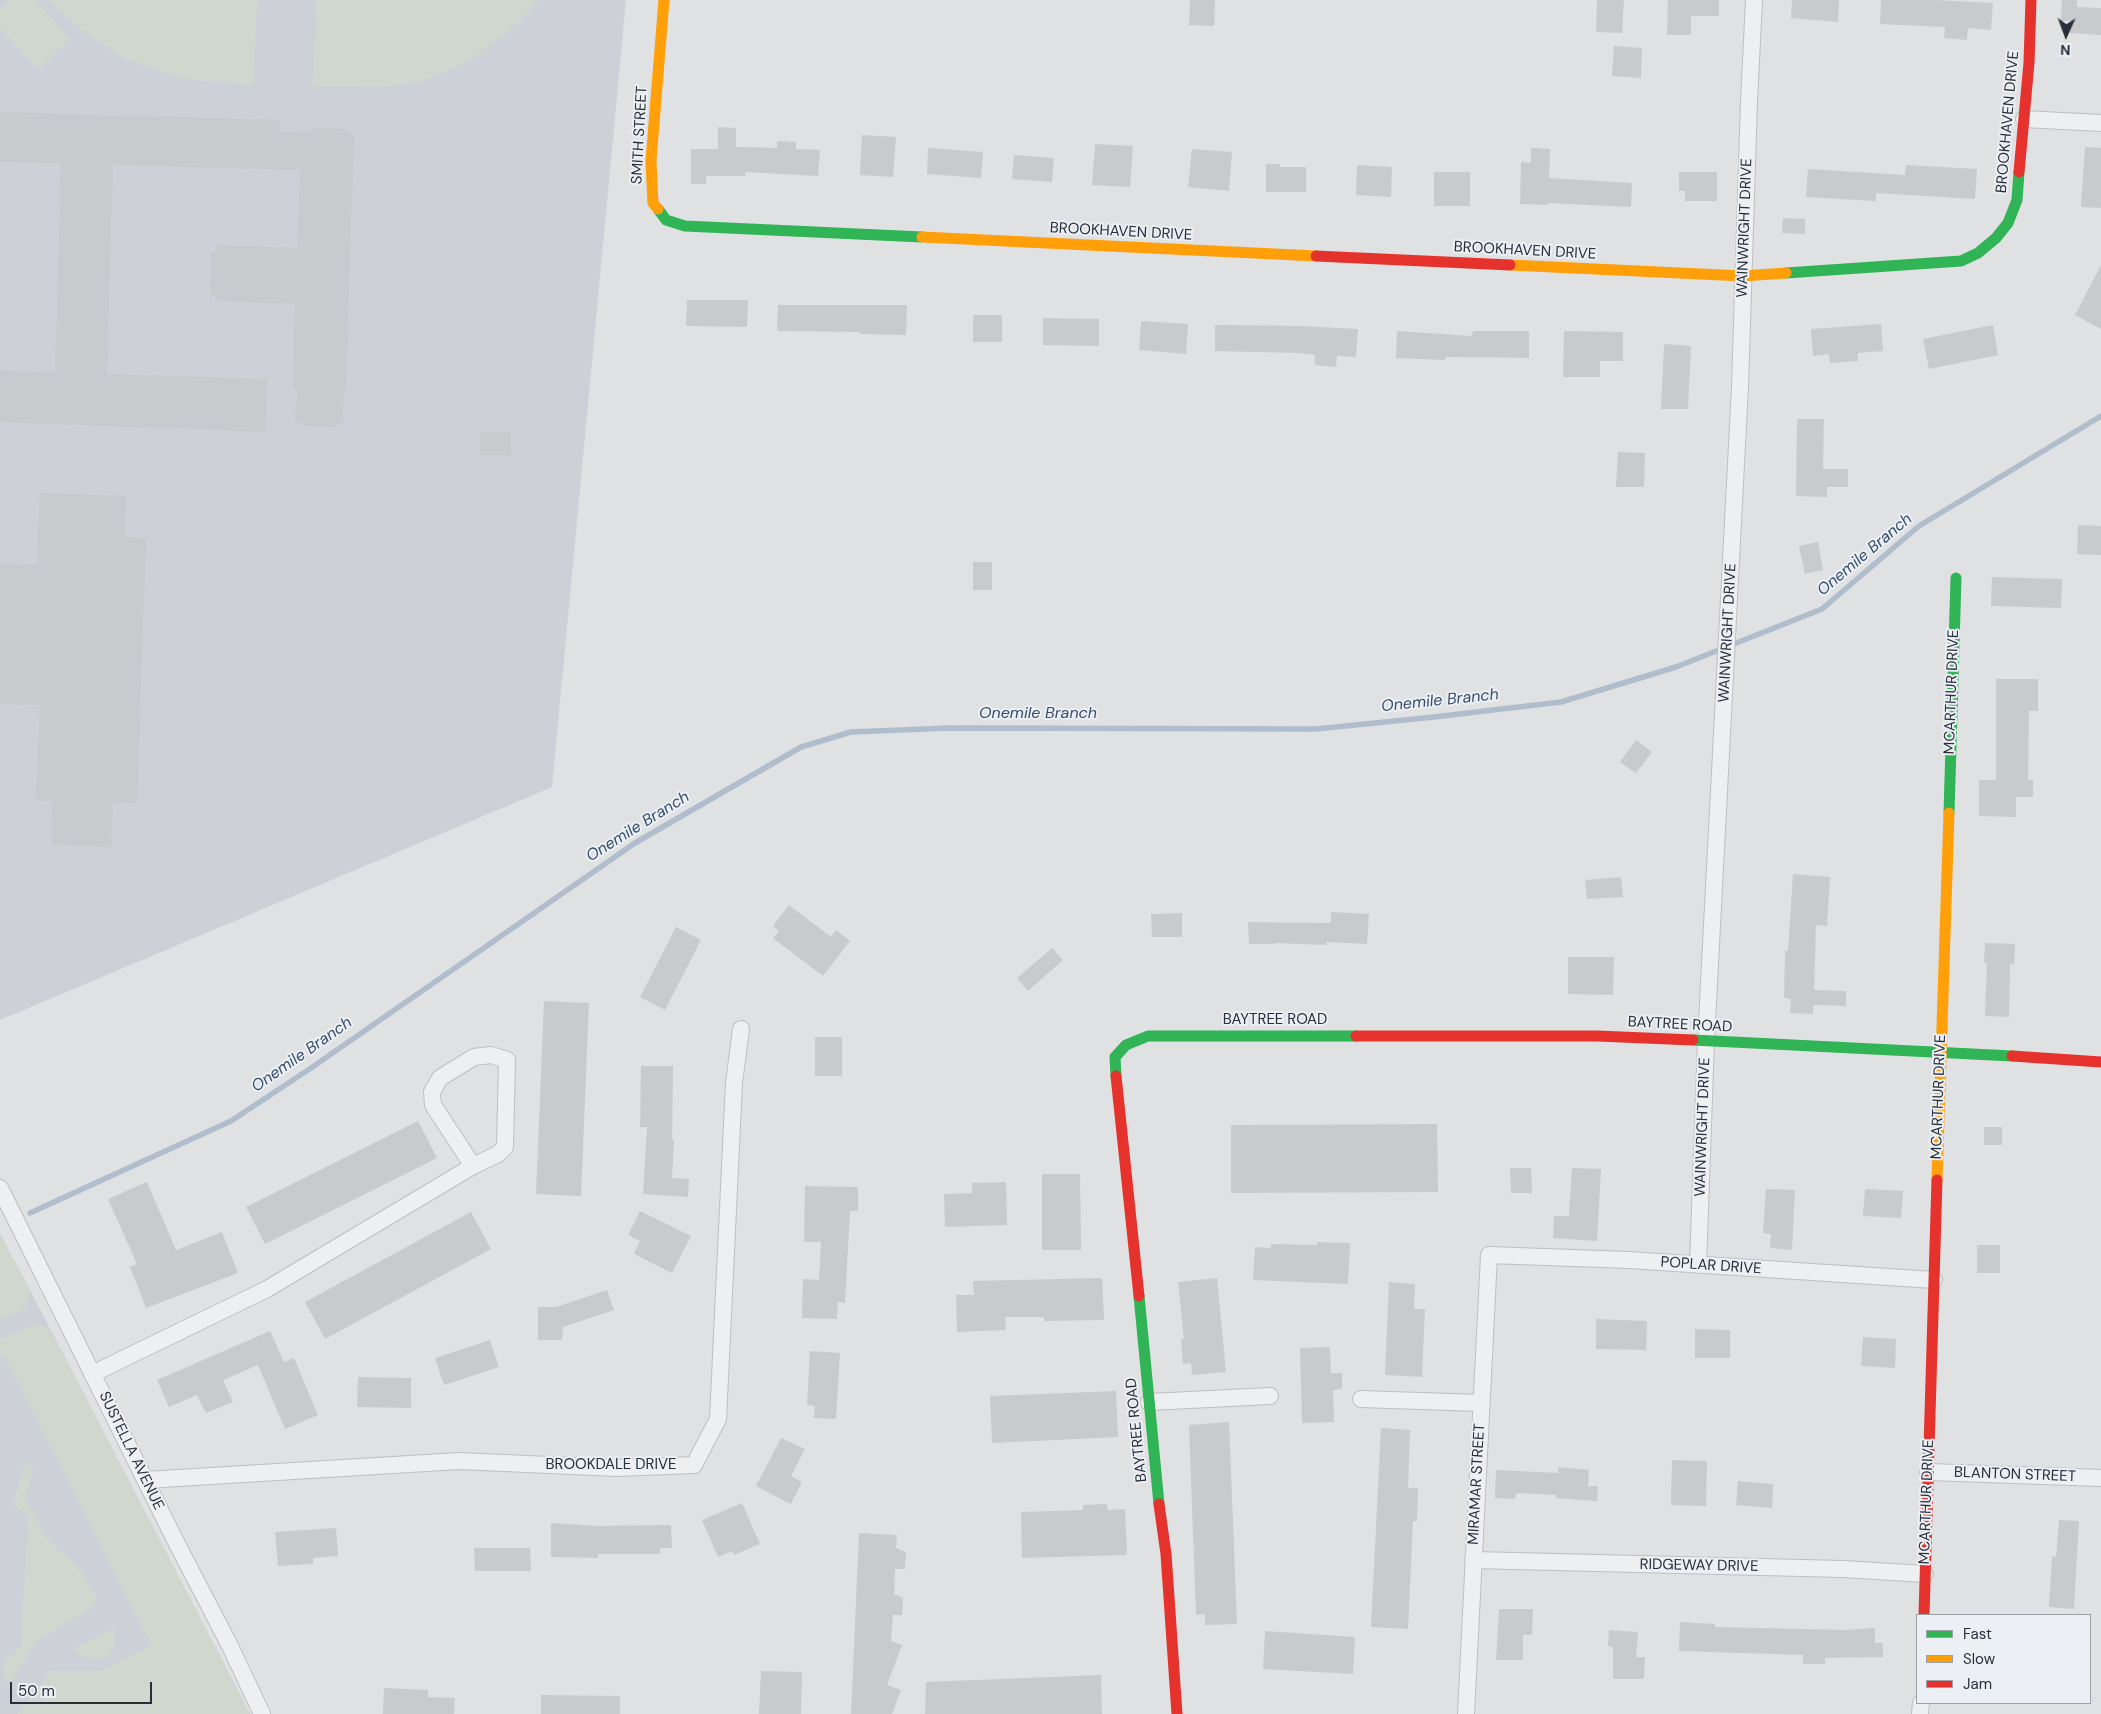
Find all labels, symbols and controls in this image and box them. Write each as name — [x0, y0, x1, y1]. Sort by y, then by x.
north arrow — [2041, 10, 2091, 60]
text: N — [2060, 41, 2071, 59]
street label: BROOKHAVEN DRIVE — [1993, 50, 2023, 194]
street label: SMITH STREET — [628, 85, 652, 185]
street label: WAINWRIGHT DRIVE — [1734, 158, 1756, 298]
street label: BROOKHAVEN DRIVE — [1049, 219, 1193, 245]
street label: BROOKHAVEN DRIVE — [1453, 238, 1597, 264]
water label: Onemile Branch — [1814, 510, 1916, 600]
street label: WAINWRIGHT DRIVE — [1715, 563, 1741, 703]
street label: MCARTHUR DRIVE — [1941, 629, 1963, 755]
water label: Onemile Branch — [1380, 685, 1500, 717]
water label: Onemile Branch — [979, 704, 1097, 724]
water label: Onemile Branch — [583, 788, 693, 866]
street label: BAYTREE ROAD — [1223, 1011, 1327, 1029]
water label: Onemile Branch — [248, 1013, 356, 1097]
street label: BAYTREE ROAD — [1627, 1013, 1733, 1037]
street label: MCARTHUR DRIVE — [1928, 1034, 1950, 1160]
street label: WAINWRIGHT DRIVE — [1692, 1057, 1714, 1197]
street label: POPLAR DRIVE — [1660, 1253, 1762, 1279]
street label: BAYTREE ROAD — [1123, 1377, 1151, 1483]
street label: SUSTELLA AVENUE — [95, 1389, 167, 1513]
street label: MIRAMAR STREET — [1465, 1423, 1489, 1545]
street label: MCARTHUR DRIVE — [1916, 1439, 1938, 1565]
street label: BROOKDALE DRIVE — [545, 1456, 677, 1474]
street label: BLANTON STREET — [1954, 1464, 2076, 1486]
street label: RIDGEWAY DRIVE — [1639, 1556, 1759, 1576]
legend — [1916, 1614, 2091, 1704]
text: Fast — [1963, 1624, 1992, 1644]
text: Slow — [1963, 1649, 1995, 1669]
scale bar — [12, 1672, 155, 1704]
text: Jam — [1963, 1674, 1992, 1694]
text: 50 m — [18, 1681, 55, 1701]

